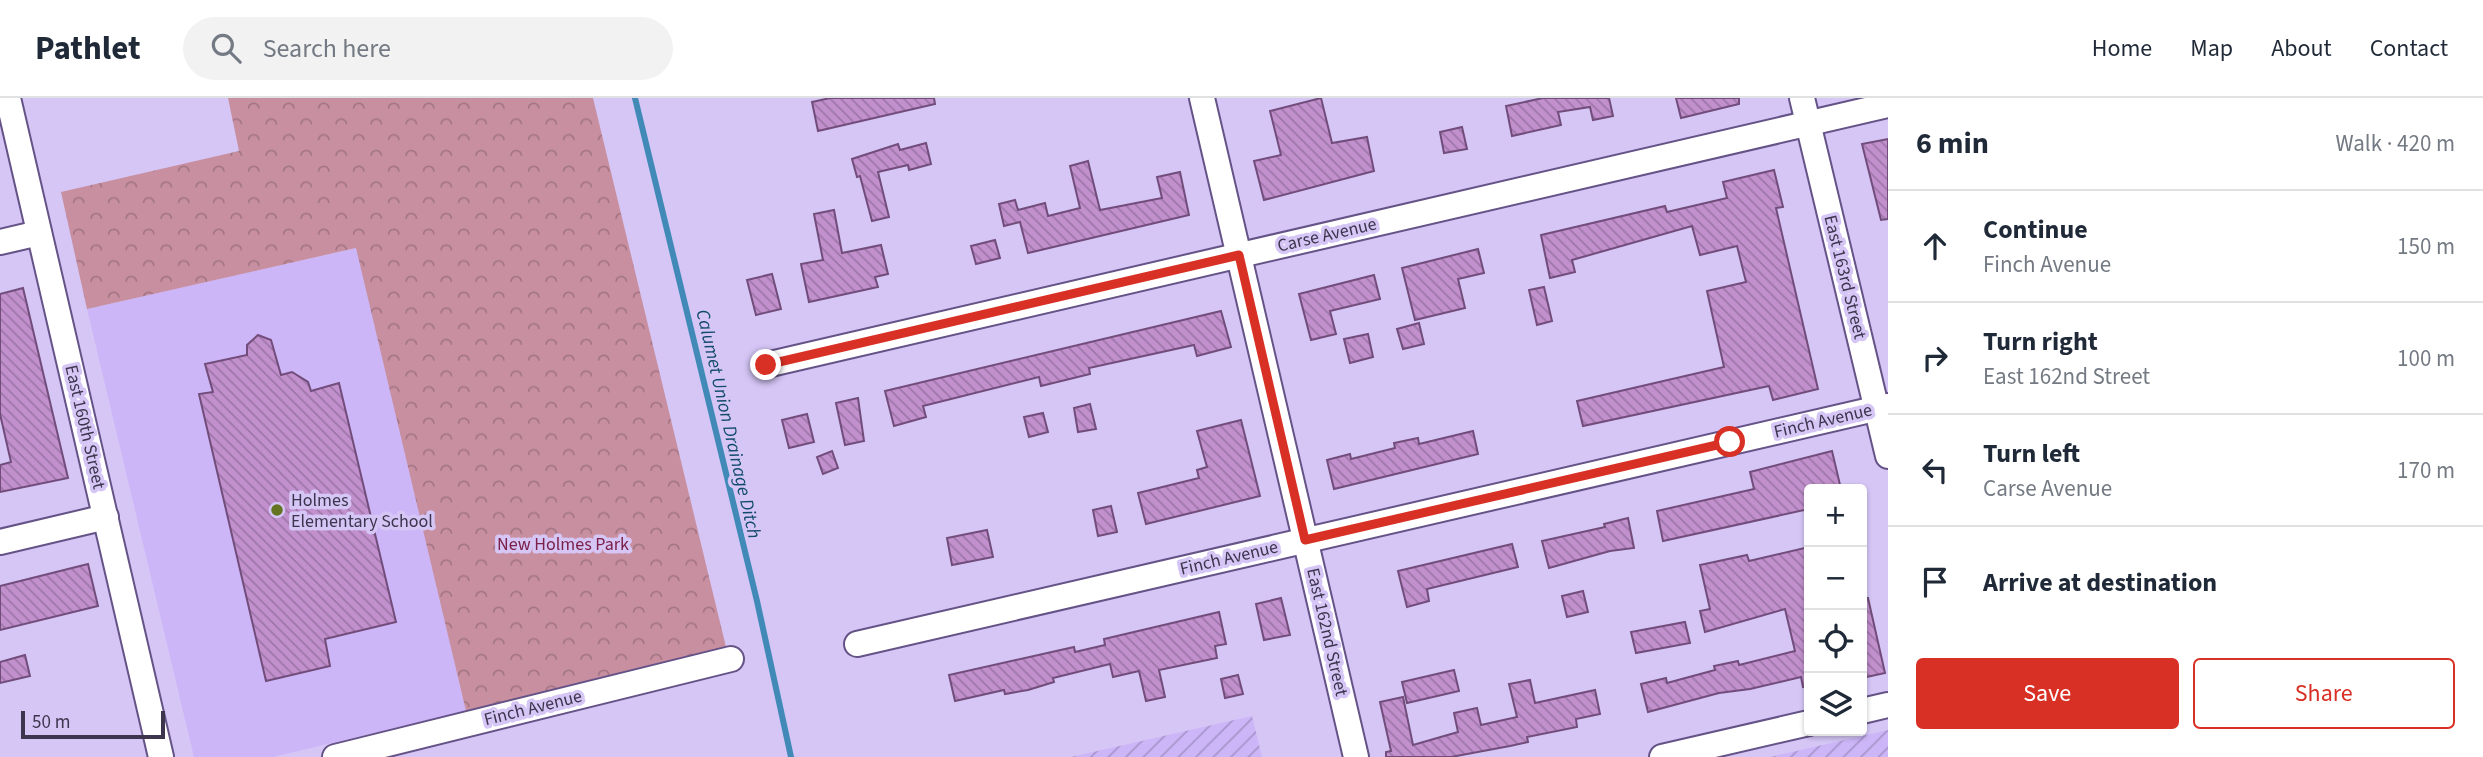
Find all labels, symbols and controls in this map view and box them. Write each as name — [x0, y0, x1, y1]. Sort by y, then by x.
search box — [183, 17, 673, 80]
text: Pathlet — [35, 25, 141, 72]
icon: search — [207, 29, 245, 67]
text: Search here — [263, 30, 391, 67]
text: Home — [2092, 31, 2152, 66]
text: Map — [2190, 31, 2233, 66]
text: About — [2271, 31, 2332, 66]
text: Contact — [2370, 31, 2448, 66]
text: 6 min — [1916, 122, 1989, 165]
text: Walk · 420 m — [2336, 127, 2455, 160]
street label: Carse Avenue — [1275, 211, 1379, 259]
text: Continue — [1983, 211, 2088, 248]
street label: East 163rd Street — [1818, 212, 1872, 342]
icon: ahead — [1916, 227, 1954, 265]
text: 150 m — [2397, 230, 2455, 263]
text: Finch Avenue — [1983, 248, 2111, 281]
water label: Calumet Union Drainage Ditch — [688, 307, 768, 541]
text: Turn right — [1983, 323, 2098, 360]
icon: right — [1916, 339, 1954, 377]
text: 100 m — [2397, 342, 2455, 375]
route end — [750, 349, 781, 380]
text: East 162nd Street — [1983, 360, 2150, 393]
street label: East 160th Street — [59, 362, 111, 492]
street label: Finch Avenue — [1771, 398, 1875, 444]
route start — [1714, 426, 1745, 457]
text: Turn left — [1983, 435, 2080, 472]
icon: left — [1916, 451, 1954, 489]
text: 170 m — [2397, 454, 2455, 487]
text: Carse Avenue — [1983, 472, 2112, 505]
map controls — [1804, 484, 1867, 736]
button: + — [1804, 484, 1867, 547]
place label: Holmes Elementary School — [291, 488, 433, 534]
marker: Holmes Elementary School — [269, 502, 285, 518]
park label: New Holmes Park — [497, 532, 629, 557]
street label: Finch Avenue — [1177, 535, 1281, 581]
button: − — [1804, 547, 1867, 610]
icon: arrive — [1916, 563, 1954, 601]
text: Arrive at destination — [1983, 564, 2217, 601]
street label: East 162nd Street — [1300, 565, 1354, 699]
button: locate — [1804, 610, 1867, 673]
button: Save — [1916, 658, 2179, 729]
button: Share — [2193, 658, 2455, 729]
button: layers — [1804, 673, 1867, 736]
street label: Finch Avenue — [481, 684, 585, 732]
scale bar — [21, 708, 164, 740]
text: 50 m — [32, 709, 70, 736]

